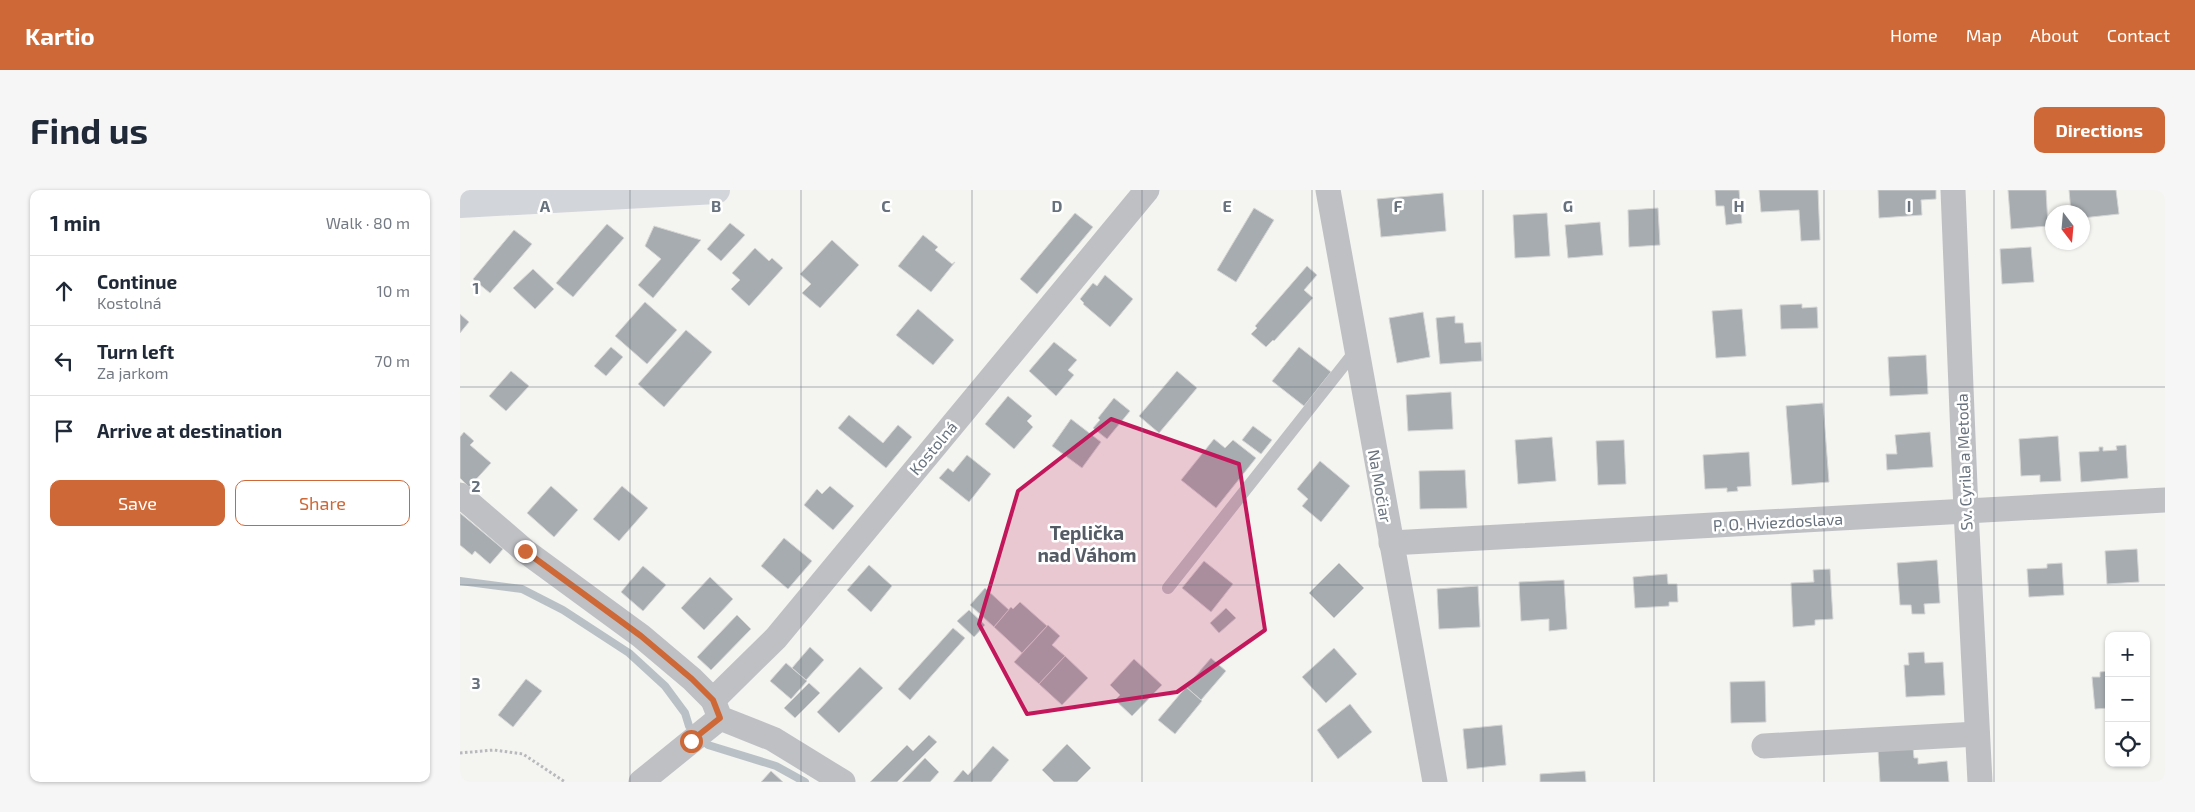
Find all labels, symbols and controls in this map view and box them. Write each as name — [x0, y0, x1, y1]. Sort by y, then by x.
text: Kartio — [25, 21, 95, 50]
text: Home — [1890, 24, 1938, 46]
text: Map — [1966, 24, 2002, 46]
text: About — [2030, 24, 2079, 46]
text: Contact — [2107, 24, 2170, 46]
button: Directions — [2034, 107, 2165, 153]
text: Find us — [30, 109, 148, 151]
text: A — [540, 196, 551, 215]
text: B — [711, 196, 721, 215]
text: C — [881, 196, 891, 215]
text: D — [1052, 196, 1063, 215]
text: E — [1222, 196, 1232, 215]
text: F — [1394, 196, 1403, 215]
text: G — [1563, 196, 1573, 215]
text: H — [1733, 196, 1745, 215]
text: I — [1907, 196, 1911, 215]
north arrow — [2045, 205, 2090, 250]
text: 1 min — [50, 210, 101, 235]
text: Walk · 80 m — [326, 213, 410, 232]
text: Continue — [97, 270, 177, 293]
icon: ahead — [50, 277, 78, 305]
text: 1 — [473, 278, 479, 297]
text: 10 m — [376, 281, 410, 300]
text: Kostolná — [97, 293, 161, 312]
text: Turn left — [97, 340, 174, 363]
icon: left — [50, 347, 78, 375]
text: 70 m — [375, 351, 410, 370]
text: Za jarkom — [97, 363, 169, 382]
street label: Sv. Cyrila a Metoda — [1952, 393, 1975, 531]
icon: arrive — [50, 417, 78, 445]
street label: Kostolná — [905, 417, 961, 478]
text: Arrive at destination — [97, 419, 282, 442]
street label: Na Močiar — [1365, 448, 1396, 524]
text: 2 — [471, 476, 481, 495]
button: Save — [50, 480, 225, 526]
button: Share — [235, 480, 410, 526]
street label: P. O. Hviezdoslava — [1712, 509, 1844, 534]
district label: Teplička nad Váhom — [1037, 521, 1137, 566]
route end — [514, 540, 537, 563]
map controls — [2105, 632, 2150, 767]
button: + — [2105, 632, 2150, 677]
text: 3 — [471, 673, 481, 692]
button: − — [2105, 677, 2150, 722]
button: locate — [2105, 722, 2150, 767]
route start — [680, 730, 703, 753]

